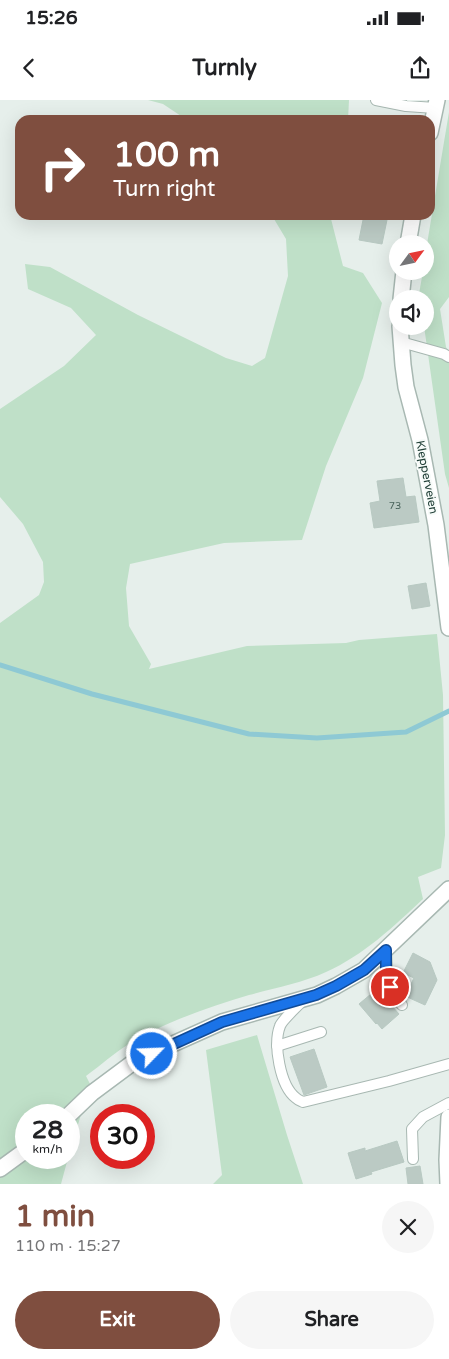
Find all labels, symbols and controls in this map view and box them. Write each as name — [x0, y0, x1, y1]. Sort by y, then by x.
text: 15:26 — [25, 7, 78, 29]
icon: back — [15, 54, 43, 82]
icon: share — [406, 54, 434, 82]
text: Turnly — [192, 55, 257, 81]
text: 100 m — [113, 134, 220, 176]
icon: right — [30, 135, 95, 200]
text: Turn right — [113, 176, 215, 202]
north arrow — [389, 235, 434, 280]
map controls — [389, 235, 434, 335]
button: sound — [389, 290, 434, 335]
street label: Klepperveien — [413, 439, 441, 515]
house number: 73 — [389, 500, 401, 512]
pin — [369, 966, 411, 1008]
icon: arrive — [376, 973, 404, 1001]
position arrow — [125, 1027, 177, 1079]
speed limit sign: 30 — [90, 1104, 155, 1169]
text: 28 — [32, 1115, 63, 1145]
text: km/h — [32, 1142, 63, 1156]
text: 1 min — [15, 1198, 95, 1235]
button: close — [382, 1201, 434, 1253]
text: 110 m · 15:27 — [15, 1236, 121, 1256]
button: Exit — [15, 1291, 220, 1349]
button: Share — [230, 1291, 434, 1349]

